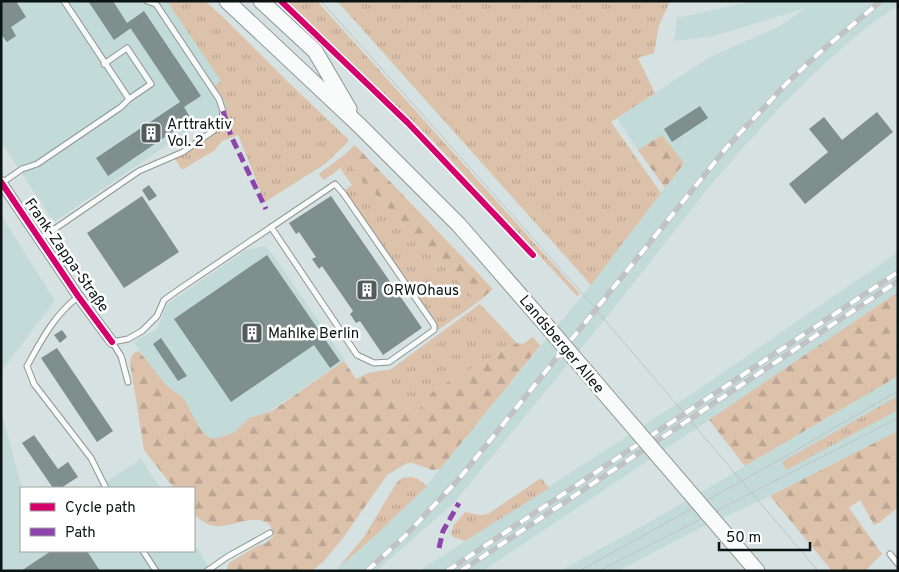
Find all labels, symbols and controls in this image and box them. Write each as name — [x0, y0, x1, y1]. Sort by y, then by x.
place label: Arttraktiv Vol. 2 — [167, 116, 232, 152]
building icon: Arttraktiv Vol. 2 — [139, 121, 163, 145]
street label: Frank-Zappa-Straße — [19, 195, 112, 317]
building icon: ORWOhaus — [355, 278, 379, 302]
place label: ORWOhaus — [383, 282, 459, 301]
street label: Landsberger Allee — [514, 292, 608, 398]
building icon: Mahlke Berlin — [240, 321, 264, 345]
place label: Mahlke Berlin — [268, 325, 359, 344]
legend — [20, 487, 195, 552]
text: Cycle path — [65, 499, 136, 518]
scale bar — [719, 520, 810, 552]
text: Path — [65, 524, 96, 543]
text: 50 m — [726, 529, 761, 548]

